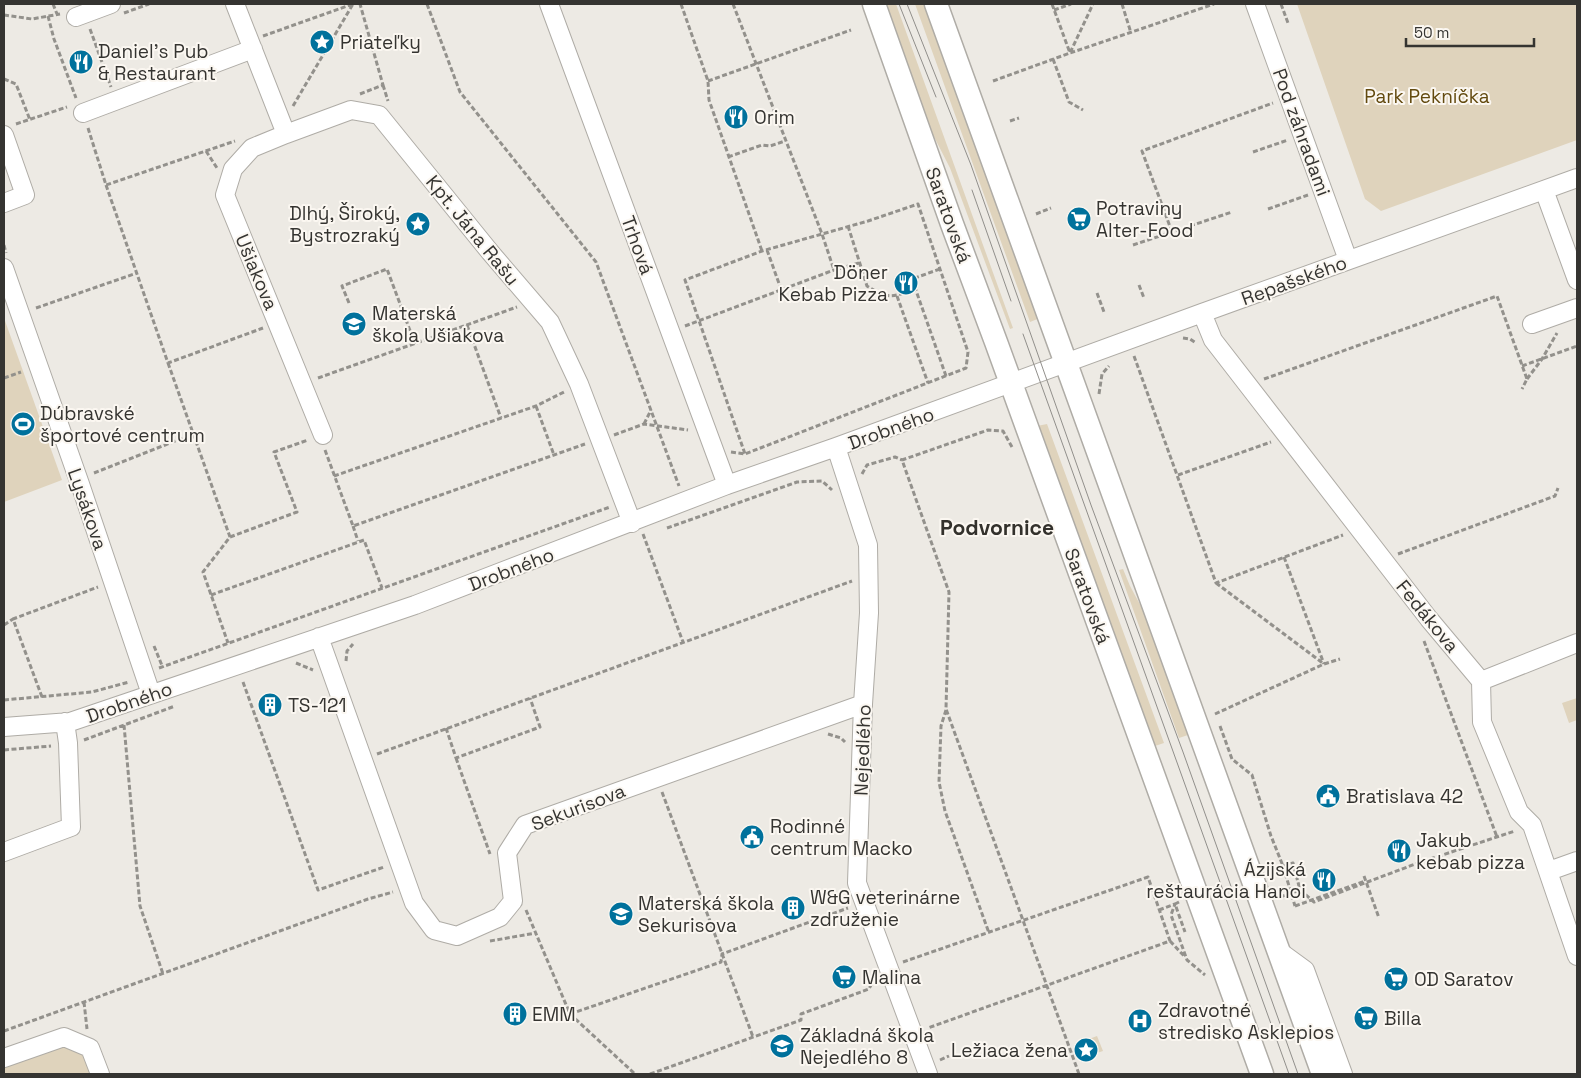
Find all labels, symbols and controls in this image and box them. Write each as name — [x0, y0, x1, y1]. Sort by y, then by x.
scale bar — [1406, 15, 1534, 47]
text: 50 m — [1414, 23, 1449, 42]
place icon: Priateľky — [309, 29, 335, 55]
place label: Priateľky — [340, 30, 421, 55]
place label: Daniel's Pub & Restaurant — [98, 39, 216, 86]
restaurant icon: Daniel's Pub & Restaurant — [68, 49, 94, 75]
street label: Pod záhradami — [1267, 65, 1336, 199]
park label: Park Pekníčka — [1364, 84, 1490, 109]
restaurant icon: Orim — [723, 104, 749, 130]
place label: Orim — [754, 105, 795, 130]
street label: Saratovská — [920, 164, 977, 267]
street label: Kpt. Jána Rašu — [420, 170, 525, 291]
place label: Potraviny Alter-Food — [1096, 196, 1194, 243]
place label: Dlhý, Široký, Bystrozraký — [289, 201, 400, 248]
supermarket icon: Potraviny Alter-Food — [1066, 206, 1092, 232]
place icon: Dlhý, Široký, Bystrozraký — [405, 211, 431, 237]
street label: Trhová — [615, 212, 660, 278]
street label: Ušiakova — [229, 230, 284, 314]
street label: Repašského — [1238, 250, 1350, 311]
place label: Döner Kebab Pizza — [779, 260, 888, 307]
restaurant icon: Döner Kebab Pizza — [893, 270, 919, 296]
place label: Materská škola Ušiakova — [372, 301, 504, 348]
school or university icon: Materská škola Ušiakova — [341, 311, 367, 337]
place label: Dúbravské športové centrum — [40, 401, 205, 448]
street label: Drobného — [845, 401, 938, 456]
sports icon: Dúbravské športové centrum — [10, 411, 36, 437]
street label: Lysákova — [62, 465, 113, 553]
district label: Podvornice — [940, 514, 1054, 541]
street label: Drobného — [465, 542, 558, 597]
street label: Saratovská — [1059, 545, 1116, 648]
street label: Fedákova — [1391, 575, 1465, 658]
street label: Drobného — [83, 676, 176, 729]
building icon: TS-121 — [257, 692, 283, 718]
place label: TS-121 — [288, 693, 346, 718]
street label: Nejedlého — [848, 704, 877, 796]
street label: Sekurisova — [528, 778, 629, 837]
public building icon: Bratislava 42 — [1315, 783, 1341, 809]
place label: Bratislava 42 — [1346, 784, 1463, 809]
place label: Rodinné centrum Macko — [770, 814, 913, 861]
public building icon: Rodinné centrum Macko — [739, 824, 765, 850]
place label: Jakub kebab pizza — [1416, 828, 1525, 875]
restaurant icon: Jakub kebab pizza — [1386, 838, 1412, 864]
place label: Ázijská reštaurácia Hanoi — [1146, 857, 1306, 904]
restaurant icon: Ázijská reštaurácia Hanoi — [1311, 867, 1337, 893]
place label: W&G veterinárne združenie — [810, 885, 960, 932]
place label: Materská škola Sekurisova — [638, 891, 774, 938]
building icon: W&G veterinárne združenie — [780, 895, 806, 921]
school or university icon: Materská škola Sekurisova — [608, 901, 634, 927]
supermarket icon: Malina — [831, 964, 857, 990]
place label: Malina — [862, 965, 921, 990]
supermarket icon: OD Saratov — [1383, 966, 1409, 992]
place label: OD Saratov — [1414, 967, 1513, 992]
place label: Zdravotné stredisko Asklepios — [1158, 998, 1334, 1045]
building icon: EMM — [502, 1001, 528, 1027]
place label: EMM — [532, 1002, 576, 1027]
supermarket icon: Billa — [1353, 1005, 1379, 1031]
place label: Billa — [1384, 1006, 1422, 1031]
hospital icon: Zdravotné stredisko Asklepios — [1127, 1008, 1153, 1034]
place label: Základná škola Nejedlého 8 — [800, 1023, 934, 1070]
school or university icon: Základná škola Nejedlého 8 — [769, 1033, 795, 1059]
place icon: Ležiaca žena — [1073, 1037, 1099, 1063]
place label: Ležiaca žena — [951, 1038, 1068, 1063]

